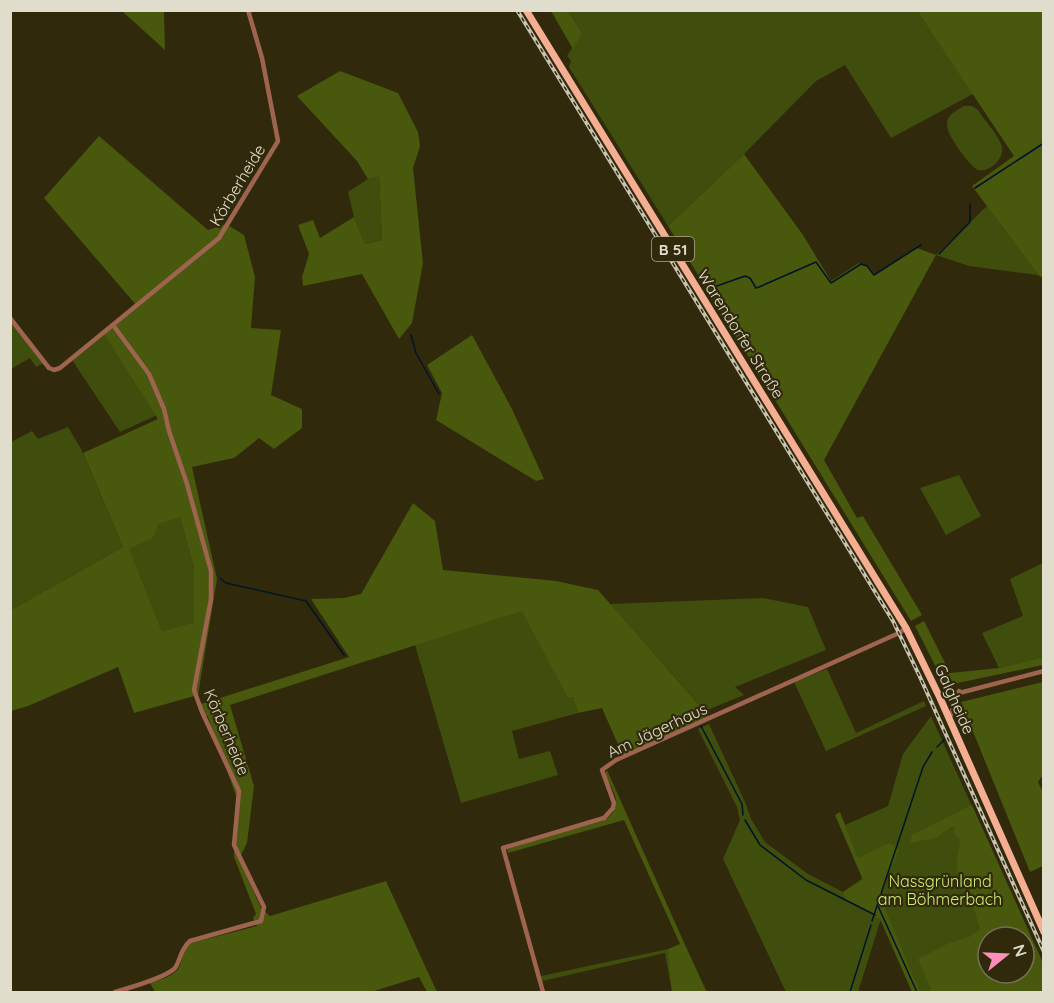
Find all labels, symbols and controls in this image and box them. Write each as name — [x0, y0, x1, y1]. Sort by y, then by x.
street label: Körberheide — [205, 141, 269, 229]
road number: B 51 — [652, 237, 694, 261]
street label: Warendorfer Straße — [693, 266, 789, 402]
street label: Galgheide — [931, 661, 979, 737]
street label: Körberheide — [200, 686, 254, 778]
street label: Am Jägerhaus — [604, 698, 710, 762]
park label: Nassgrünland am Böhmerbach — [878, 871, 1002, 909]
north arrow — [976, 925, 1036, 985]
text: N — [1009, 942, 1032, 959]

